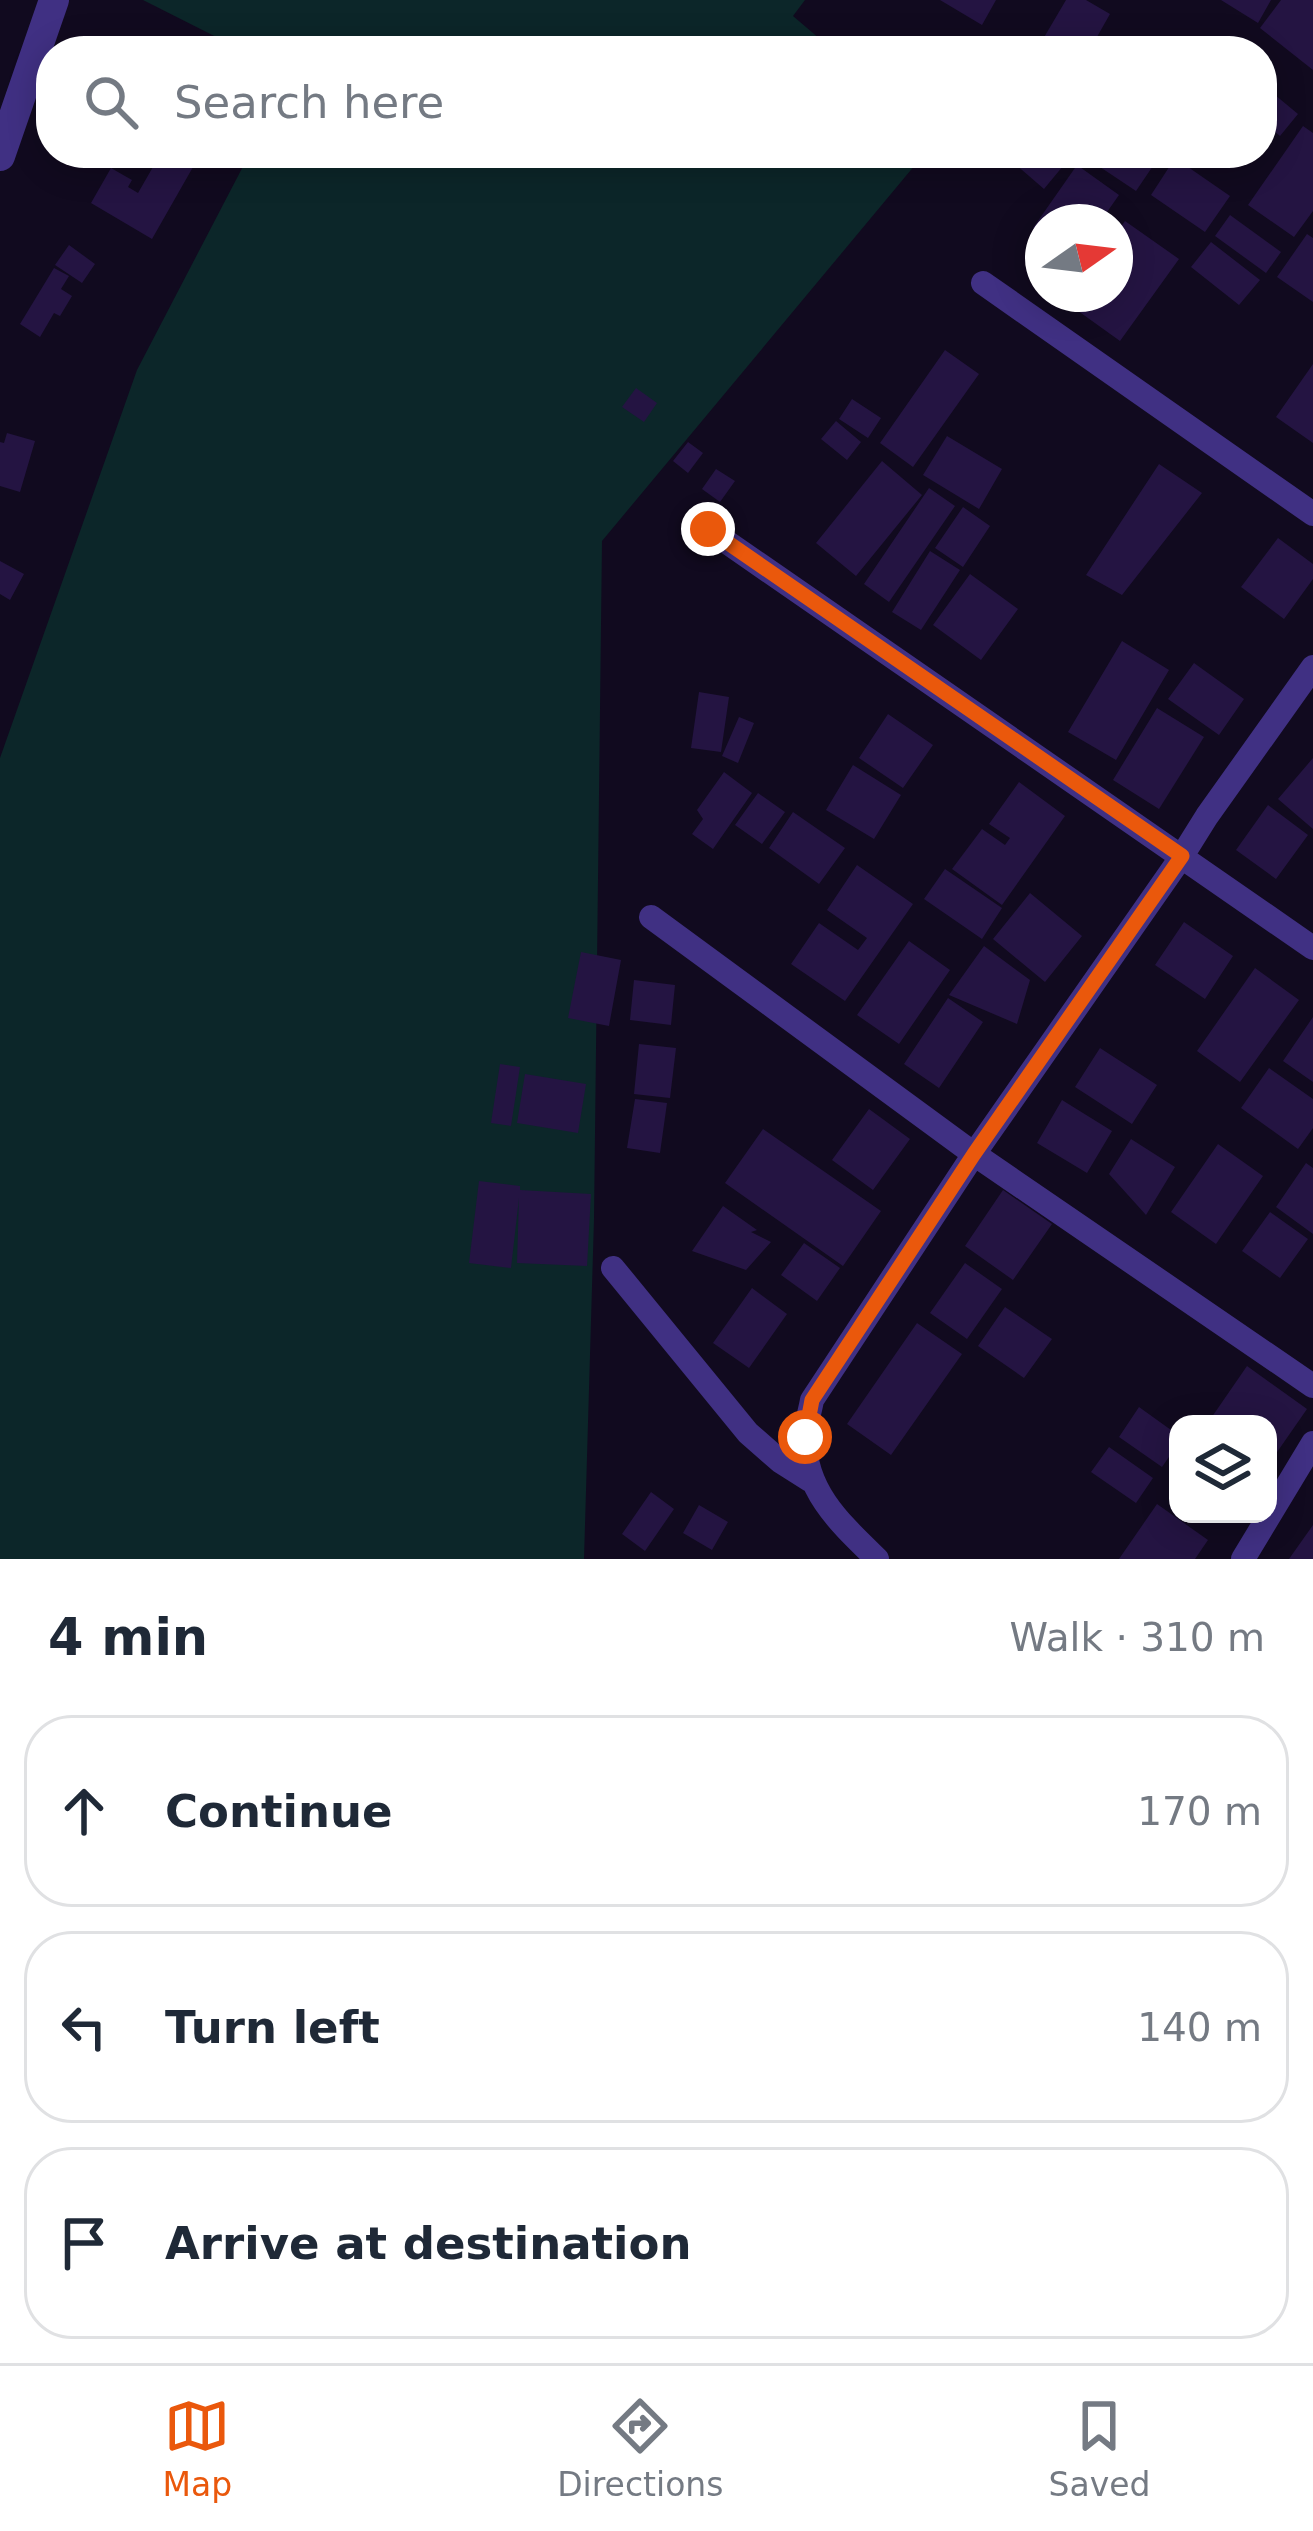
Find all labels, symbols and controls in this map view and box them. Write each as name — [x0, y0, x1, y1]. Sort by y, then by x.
search box — [36, 36, 1277, 168]
icon: search — [78, 69, 144, 135]
text: Search here — [174, 76, 444, 129]
north arrow — [1025, 204, 1133, 312]
route end — [681, 502, 735, 556]
route start — [778, 1410, 832, 1464]
map controls — [1169, 1415, 1277, 1523]
button: layers — [1169, 1415, 1277, 1523]
text: 4 min — [48, 1608, 208, 1667]
text: Walk · 310 m — [1010, 1615, 1265, 1660]
icon: ahead — [51, 1778, 117, 1844]
text: Continue — [165, 1785, 393, 1838]
text: 170 m — [1137, 1789, 1262, 1834]
icon: left — [51, 1994, 117, 2060]
text: Turn left — [165, 2001, 380, 2054]
text: 140 m — [1137, 2005, 1262, 2050]
icon: arrive — [51, 2210, 117, 2276]
text: Arrive at destination — [165, 2217, 691, 2270]
tab: Map — [163, 2393, 232, 2504]
tab: Directions — [557, 2393, 723, 2504]
tab: Saved — [1049, 2393, 1150, 2504]

